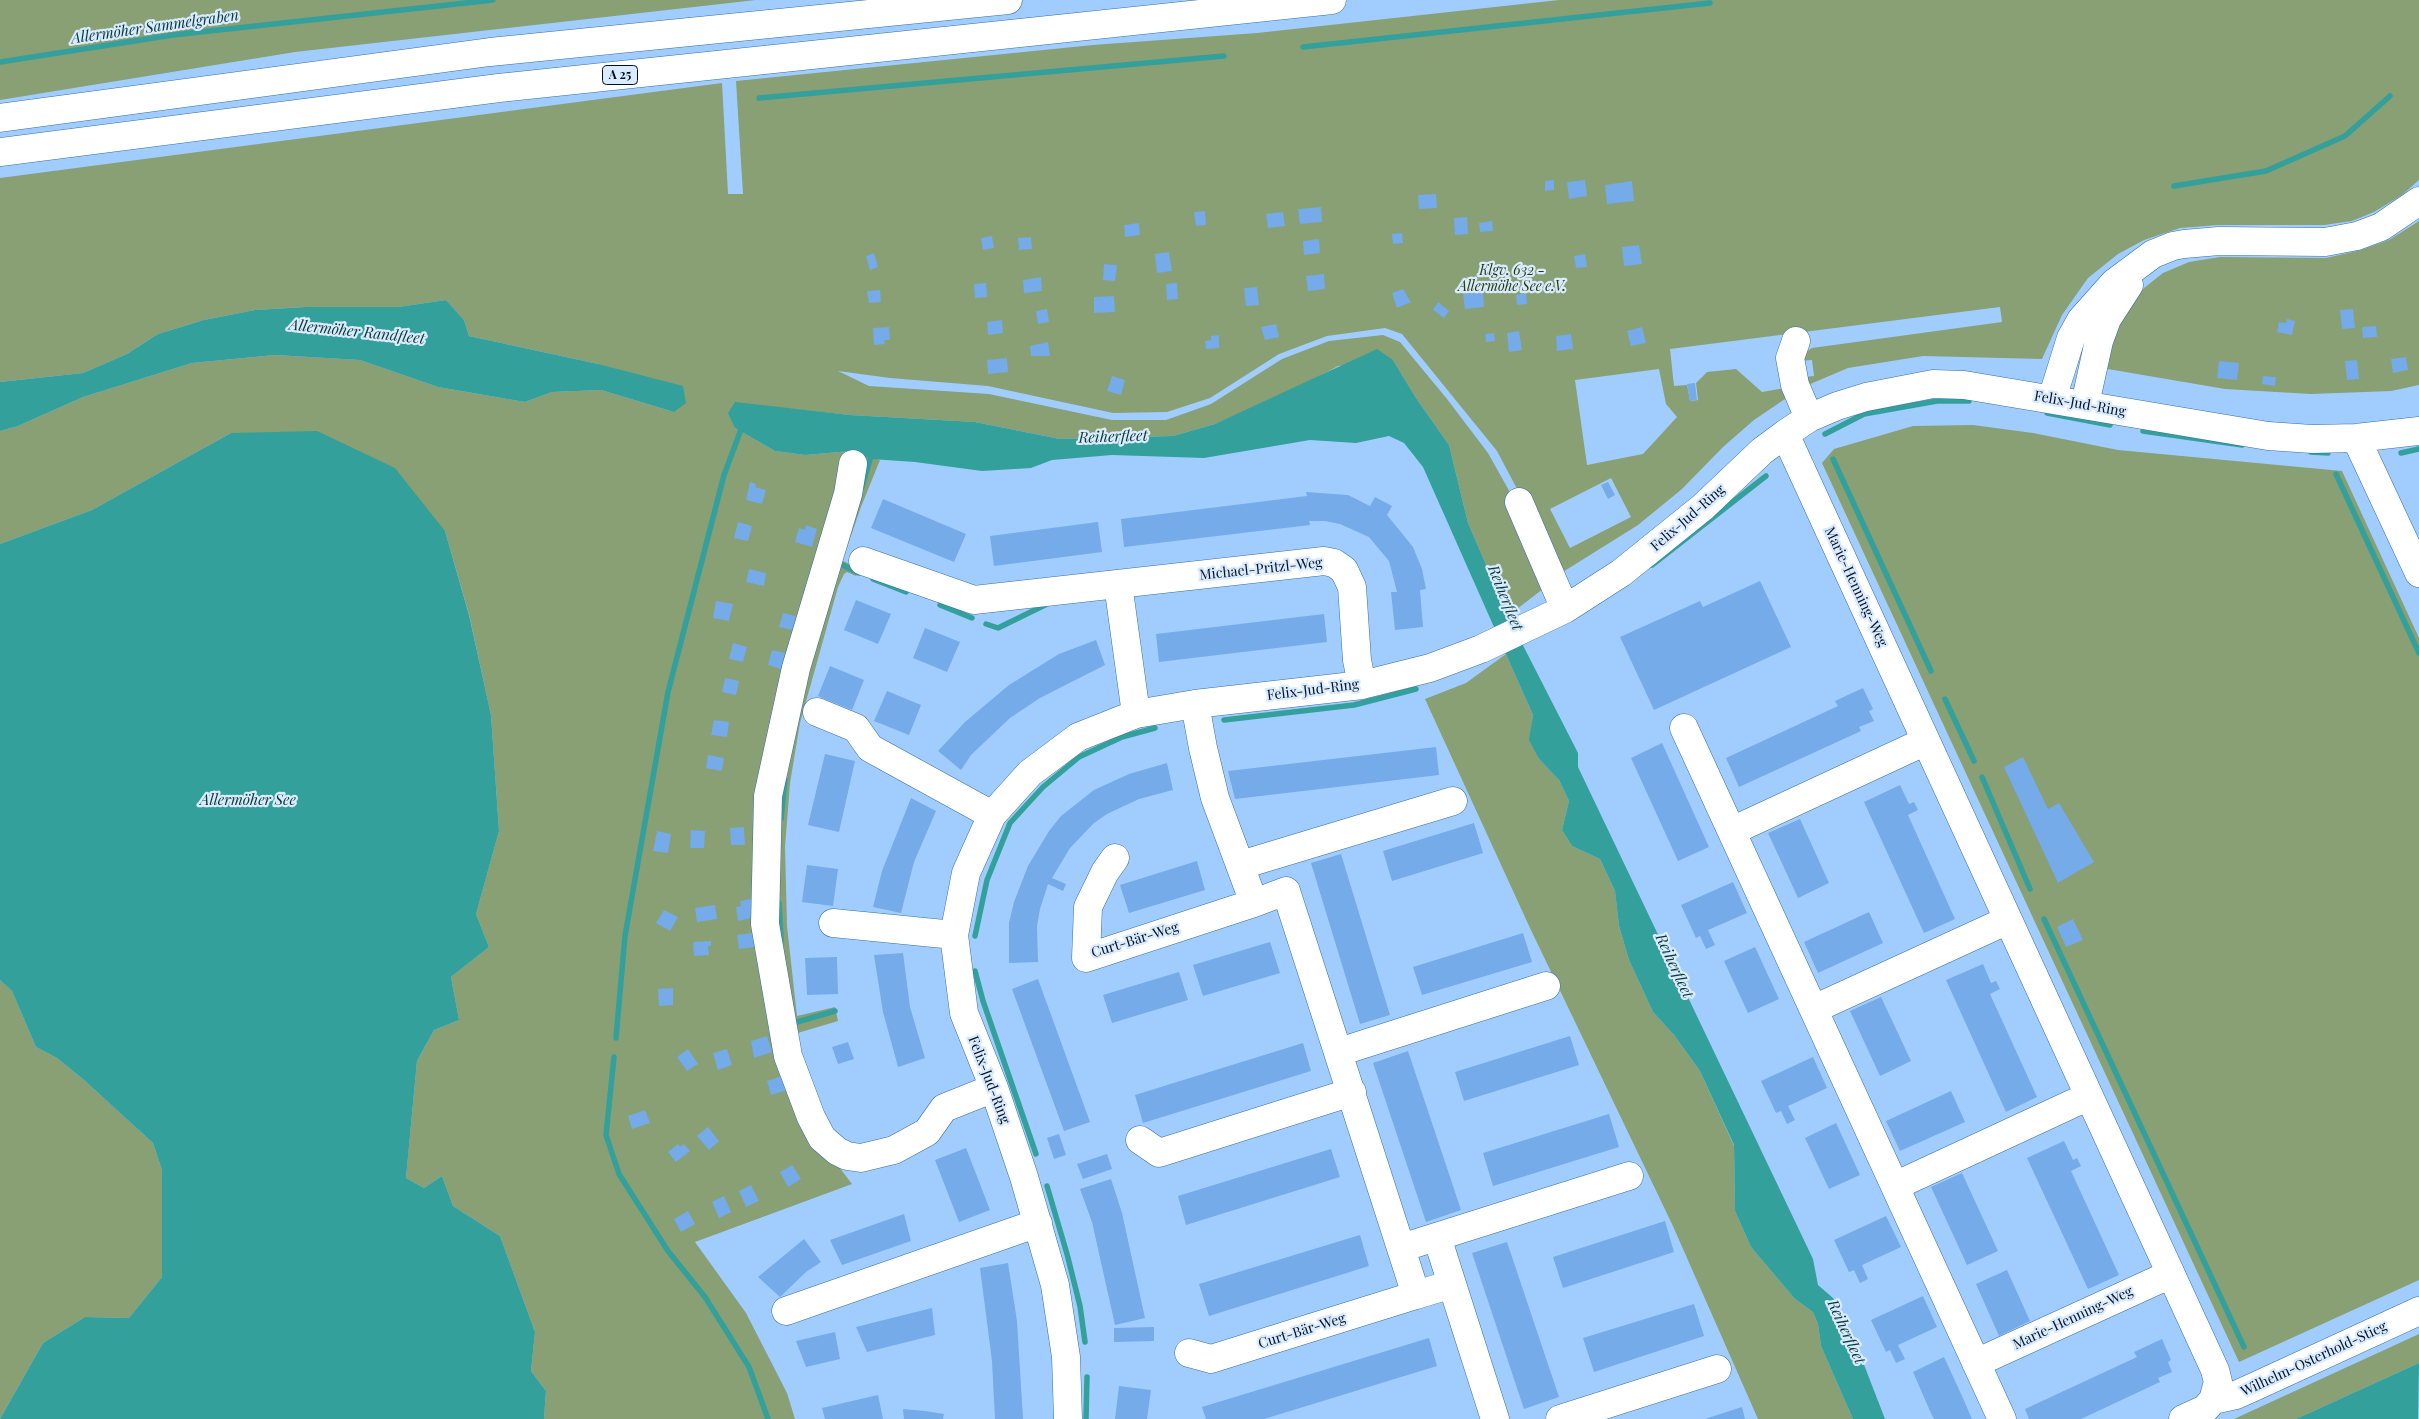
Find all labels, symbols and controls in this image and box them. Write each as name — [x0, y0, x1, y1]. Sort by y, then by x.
water label: Allermöher Sammelgraben — [70, 6, 240, 48]
road number: A 25 — [602, 66, 638, 84]
park label: Klgv. 632 - Allermöhe See e.V. — [1458, 263, 1566, 296]
water label: Allermöher Randfleet — [288, 316, 426, 348]
street label: Felix-Jud-Ring — [2033, 388, 2127, 420]
water label: Reiherfleet — [1078, 427, 1148, 447]
street label: Felix-Jud-Ring — [1647, 481, 1729, 555]
street label: Marie-Henning-Weg — [1821, 524, 1891, 650]
street label: Michael-Pritzl-Weg — [1199, 554, 1323, 584]
water label: Reiherfleet — [1484, 563, 1526, 633]
street label: Felix-Jud-Ring — [1266, 676, 1360, 704]
water label: Allermöher See — [200, 791, 296, 809]
street label: Curt-Bär-Weg — [1089, 919, 1181, 961]
water label: Reiherfleet — [1651, 931, 1697, 1001]
street label: Felix-Jud-Ring — [965, 1034, 1013, 1126]
street label: Marie-Henning-Weg — [2010, 1283, 2136, 1353]
water label: Reiherfleet — [1823, 1297, 1869, 1367]
street label: Curt-Bär-Weg — [1256, 1310, 1348, 1352]
street label: Wilhelm-Osterhold-Stieg — [2238, 1318, 2390, 1400]

